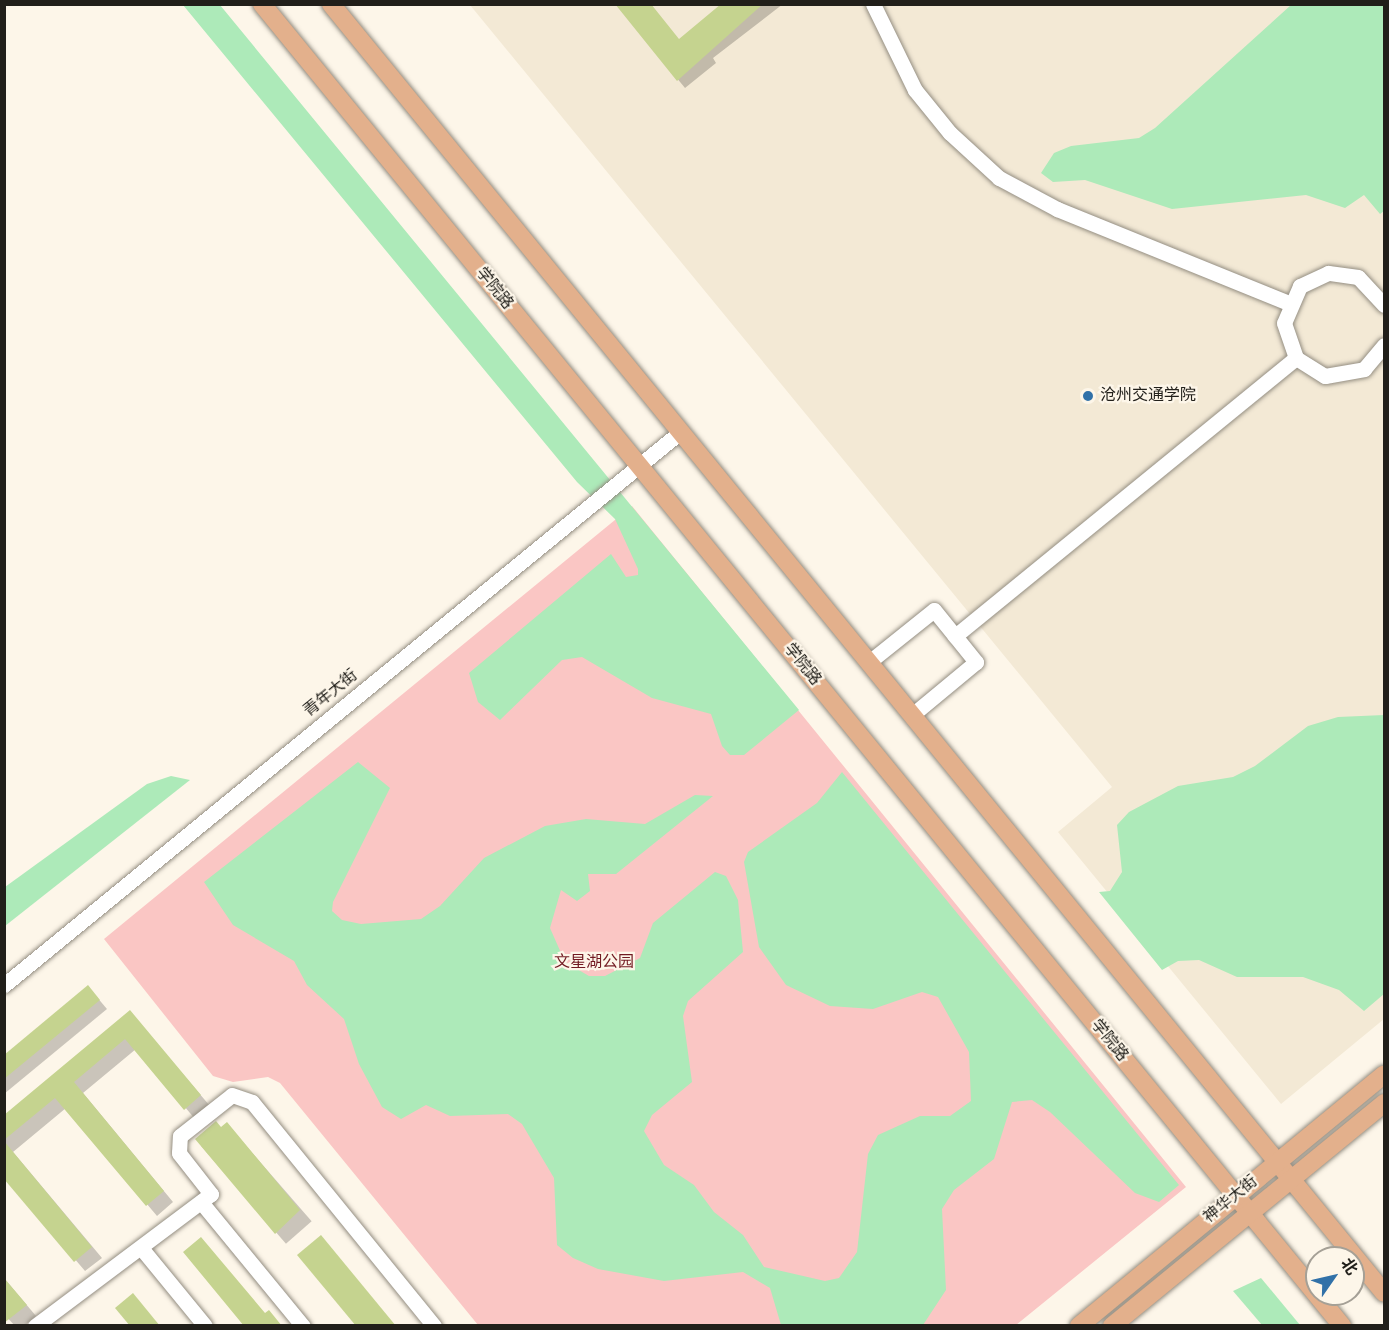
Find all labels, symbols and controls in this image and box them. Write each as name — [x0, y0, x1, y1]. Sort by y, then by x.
street label: 学院路 — [471, 264, 517, 314]
place label: 沧州交通学院 — [1100, 386, 1196, 406]
marker: 沧州交通学院 — [1081, 389, 1095, 403]
street label: 学院路 — [779, 640, 825, 690]
street label: 青年大街 — [300, 666, 362, 722]
park label: 文星湖公园 — [554, 953, 634, 973]
street label: 学院路 — [1086, 1016, 1132, 1066]
street label: 神华大街 — [1200, 1172, 1262, 1228]
north arrow — [1305, 1246, 1365, 1306]
text: 北 — [1335, 1255, 1361, 1279]

